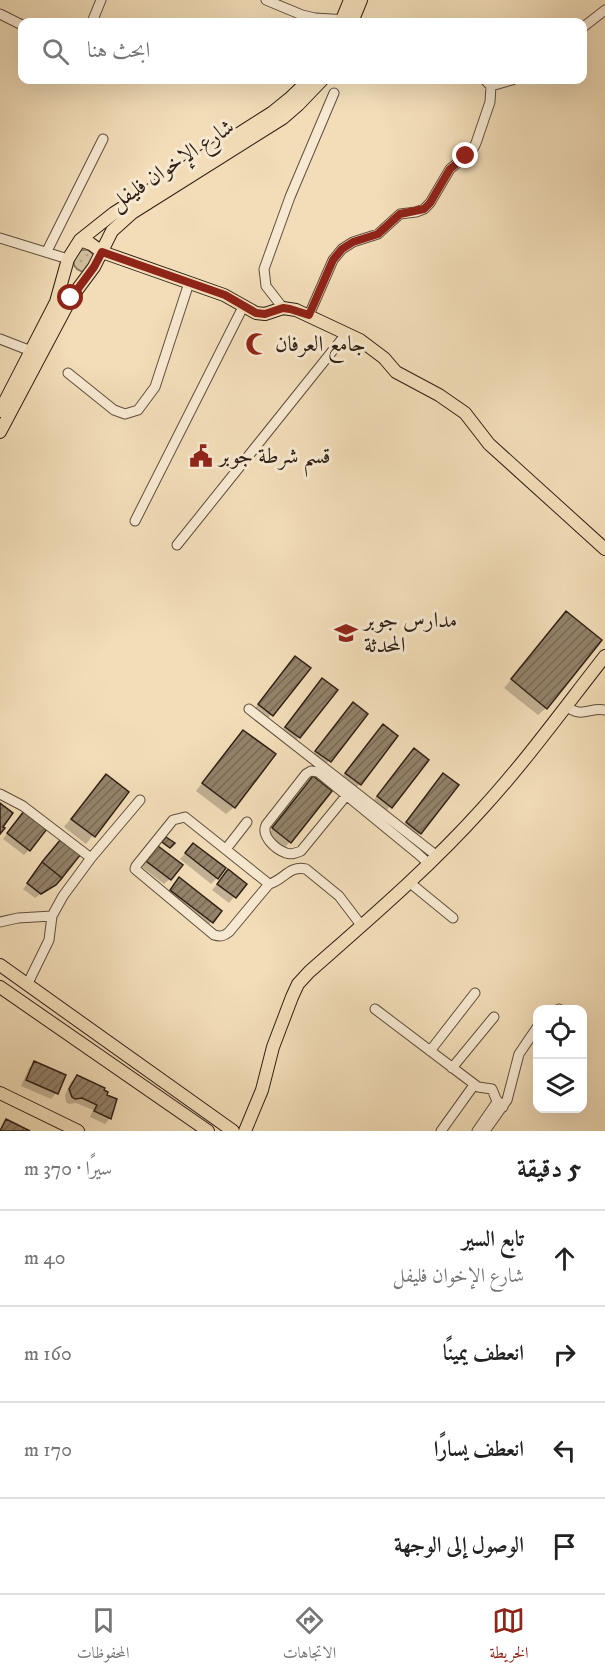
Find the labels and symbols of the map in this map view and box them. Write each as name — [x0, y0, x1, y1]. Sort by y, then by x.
street label: شارع الإخوان فليفل — [105, 113, 242, 220]
route end — [452, 142, 478, 168]
route start — [57, 284, 83, 310]
mosque icon: جامع العرفان — [244, 331, 270, 357]
place label: جامع العرفان — [275, 331, 366, 363]
public building icon: قسم شرطة جوبر — [188, 443, 214, 469]
place label: قسم شرطة جوبر — [217, 443, 331, 477]
place label: مدارس جوبر المحدثة — [362, 607, 457, 659]
school or university icon: مدارس جوبر المحدثة — [333, 620, 359, 646]

